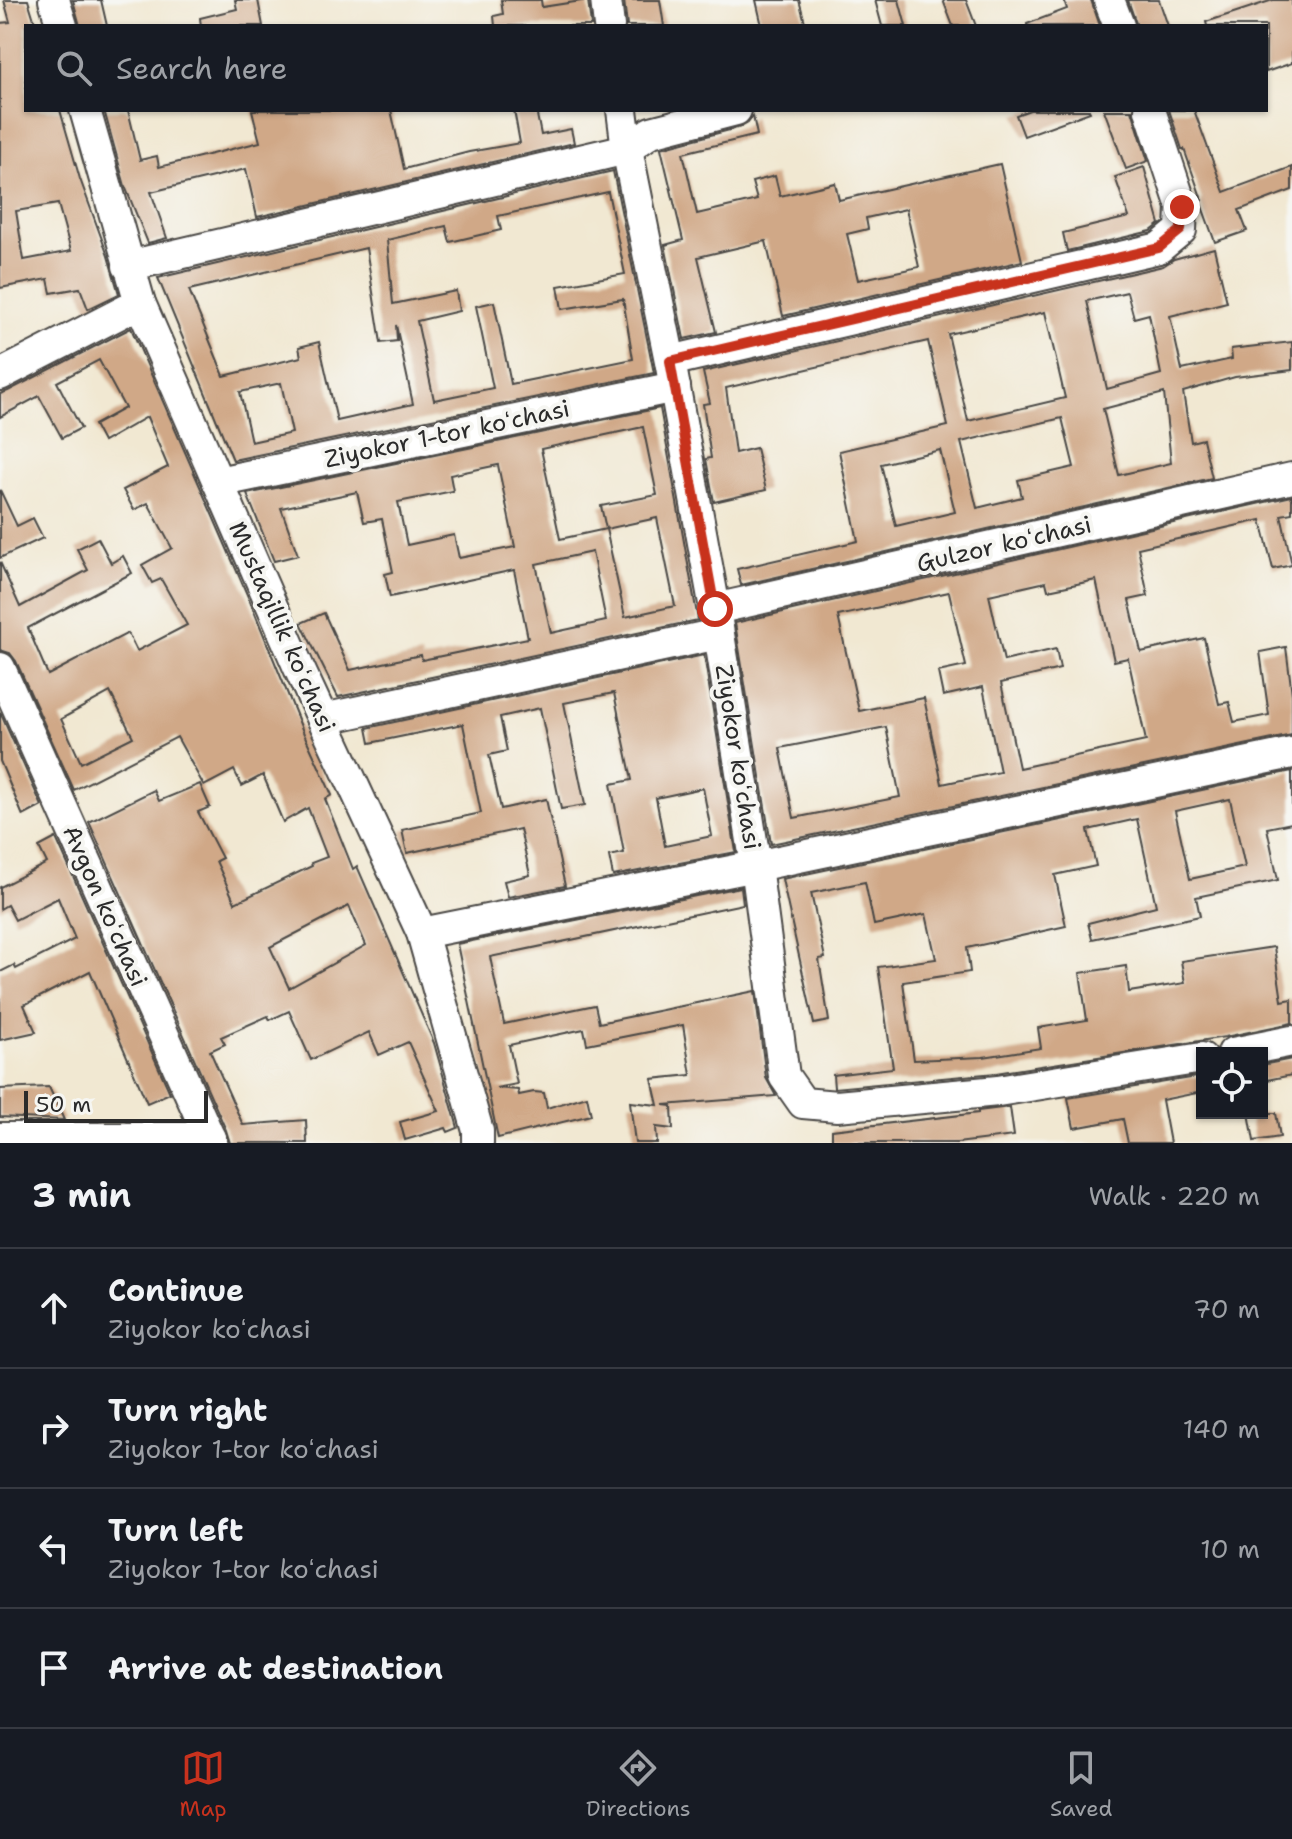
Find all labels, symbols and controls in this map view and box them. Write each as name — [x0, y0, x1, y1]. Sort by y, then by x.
search box — [24, 24, 1268, 112]
icon: search — [52, 46, 96, 90]
text: Search here — [116, 48, 287, 89]
route end — [1164, 189, 1200, 225]
street label: Ziyokor 1-tor koʻchasi — [321, 392, 573, 476]
street label: Gulzor koʻchasi — [913, 508, 1095, 580]
street label: Mustaqillik koʻchasi — [221, 516, 343, 738]
route start — [697, 591, 733, 627]
street label: Ziyokor koʻchasi — [708, 662, 768, 852]
street label: Avgon koʻchasi — [55, 820, 155, 992]
map controls — [1196, 1047, 1268, 1119]
button: locate — [1196, 1047, 1268, 1119]
scale bar — [24, 1087, 208, 1123]
text: 50 m — [36, 1090, 91, 1119]
text: 3 min — [32, 1172, 131, 1218]
text: Walk · 220 m — [1088, 1178, 1260, 1213]
text: Continue — [108, 1270, 244, 1311]
icon: ahead — [32, 1286, 76, 1330]
text: 70 m — [1193, 1291, 1260, 1326]
text: Ziyokor koʻchasi — [108, 1311, 311, 1346]
text: Turn right — [108, 1390, 267, 1431]
icon: right — [32, 1406, 76, 1450]
text: 140 m — [1183, 1411, 1260, 1446]
text: Ziyokor 1-tor koʻchasi — [108, 1431, 379, 1466]
text: Turn left — [108, 1510, 243, 1551]
icon: left — [32, 1526, 76, 1570]
text: 10 m — [1200, 1531, 1260, 1566]
text: Ziyokor 1-tor koʻchasi — [108, 1551, 379, 1586]
icon: arrive — [32, 1646, 76, 1690]
text: Arrive at destination — [108, 1648, 443, 1689]
tab: Map — [180, 1746, 227, 1823]
tab: Directions — [586, 1746, 691, 1823]
tab: Saved — [1050, 1746, 1112, 1823]

